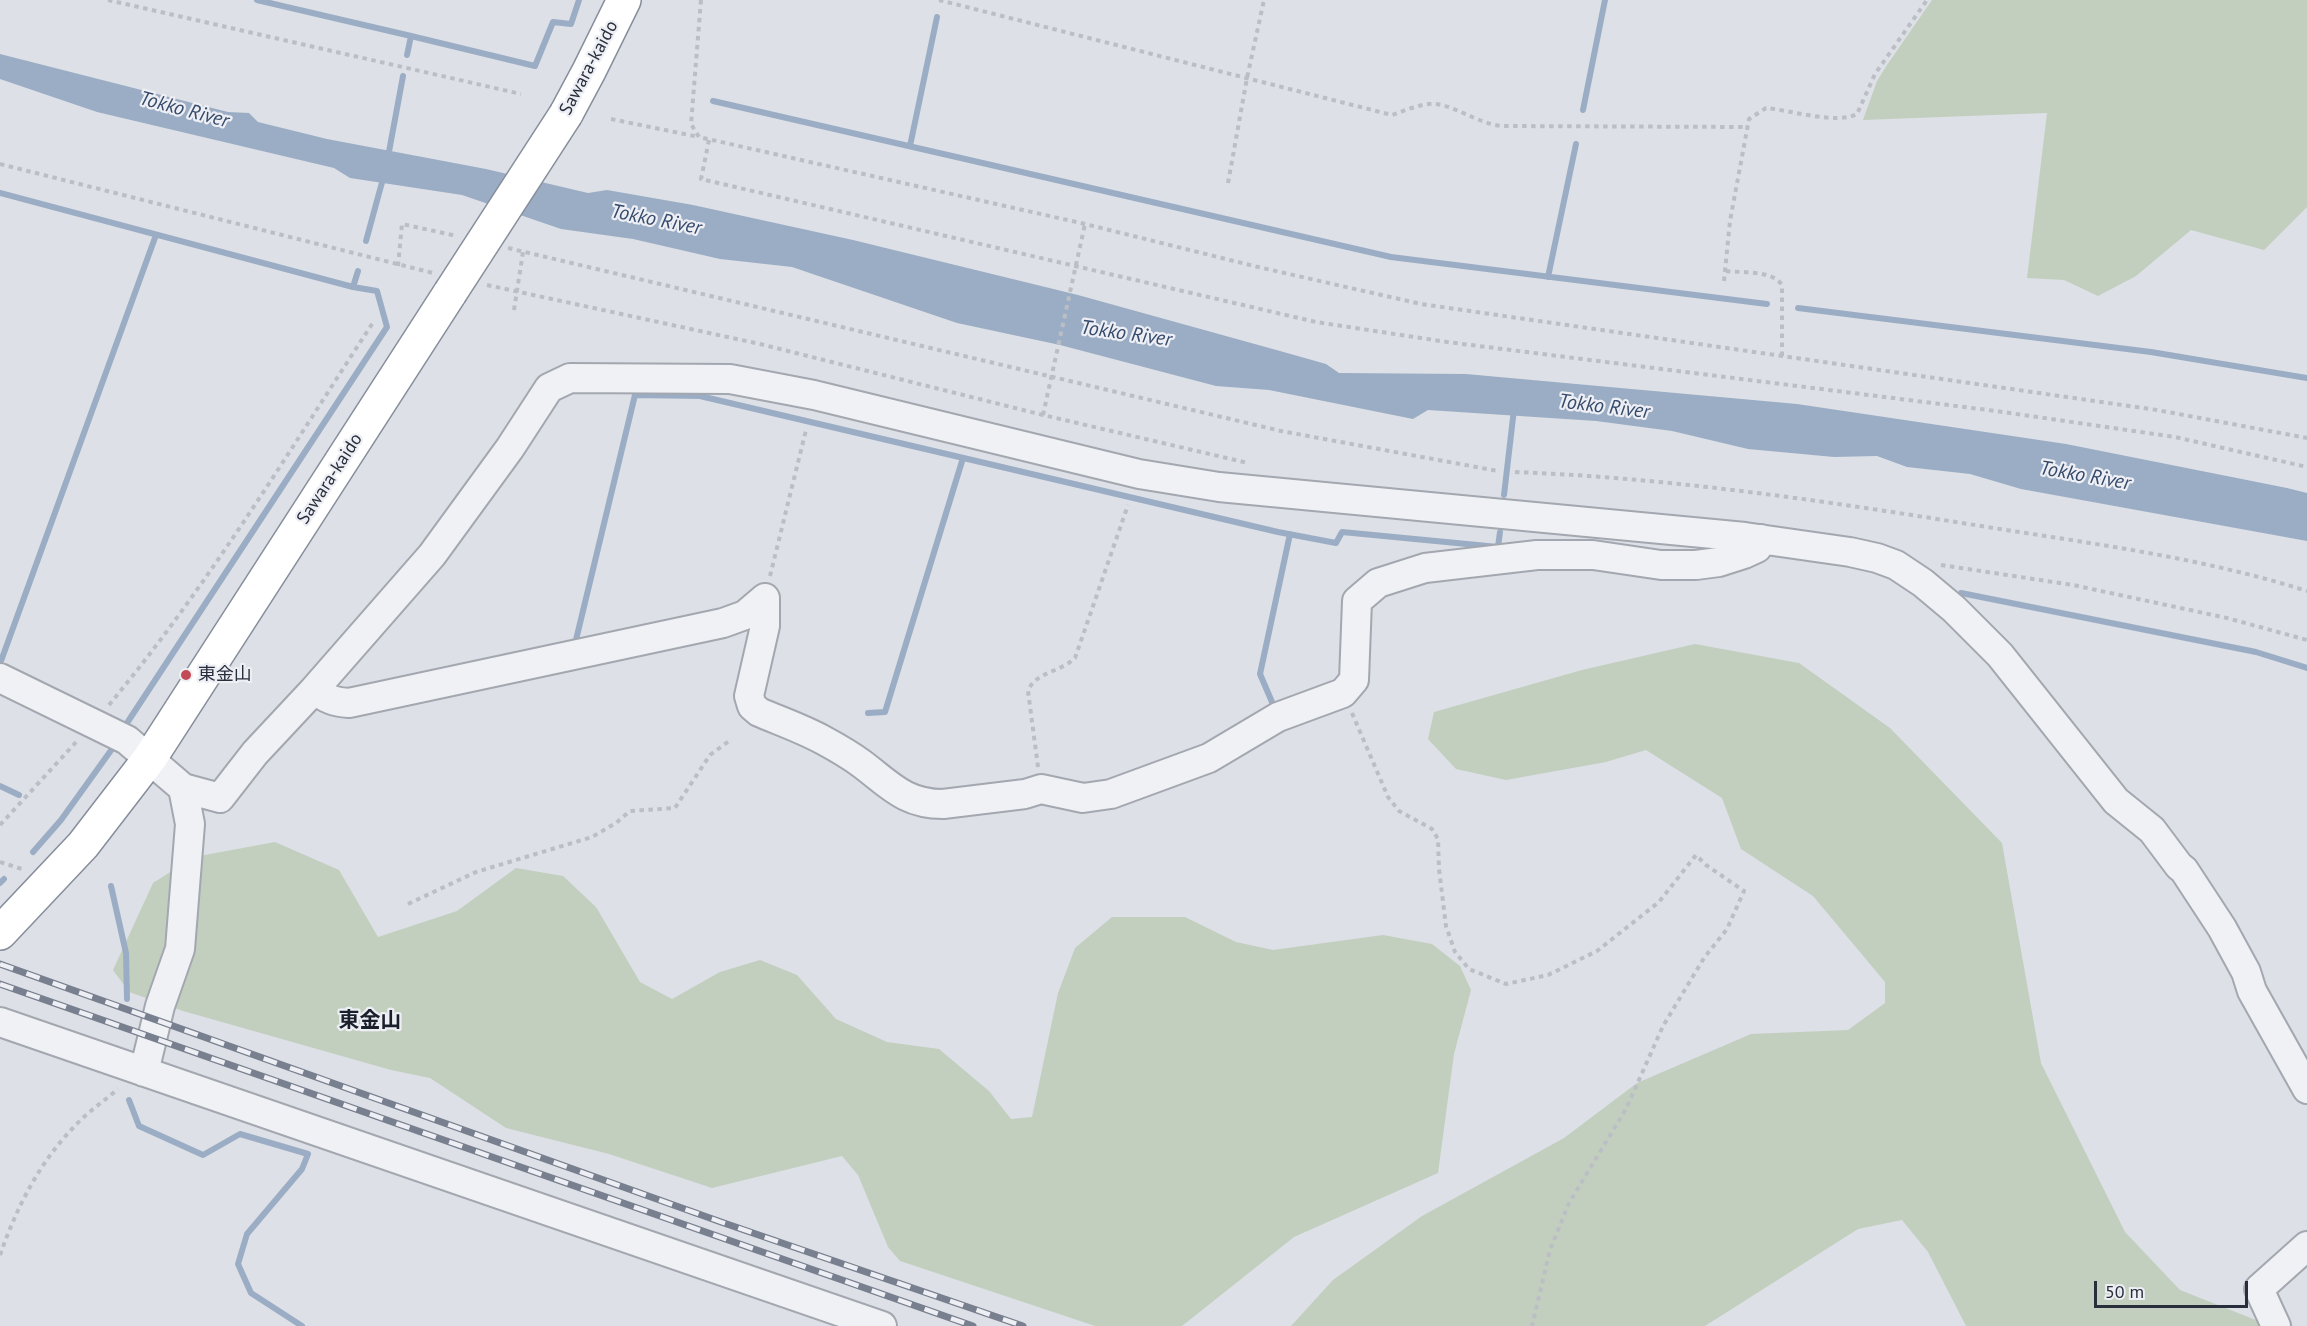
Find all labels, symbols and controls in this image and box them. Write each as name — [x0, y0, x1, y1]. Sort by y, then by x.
street label: Sawara-kaido — [555, 17, 623, 119]
water label: Tokko River — [137, 87, 231, 133]
water label: Tokko River — [609, 199, 703, 241]
water label: Tokko River — [1079, 316, 1173, 352]
water label: Tokko River — [1557, 389, 1651, 425]
street label: Sawara-kaido — [293, 430, 367, 528]
water label: Tokko River — [2038, 456, 2132, 496]
place label: 東金山 — [198, 664, 252, 686]
marker: 東金山 — [179, 668, 193, 682]
district label: 東金山 — [339, 1008, 401, 1034]
scale bar — [2097, 1269, 2252, 1307]
text: 50 m — [2105, 1280, 2144, 1303]

